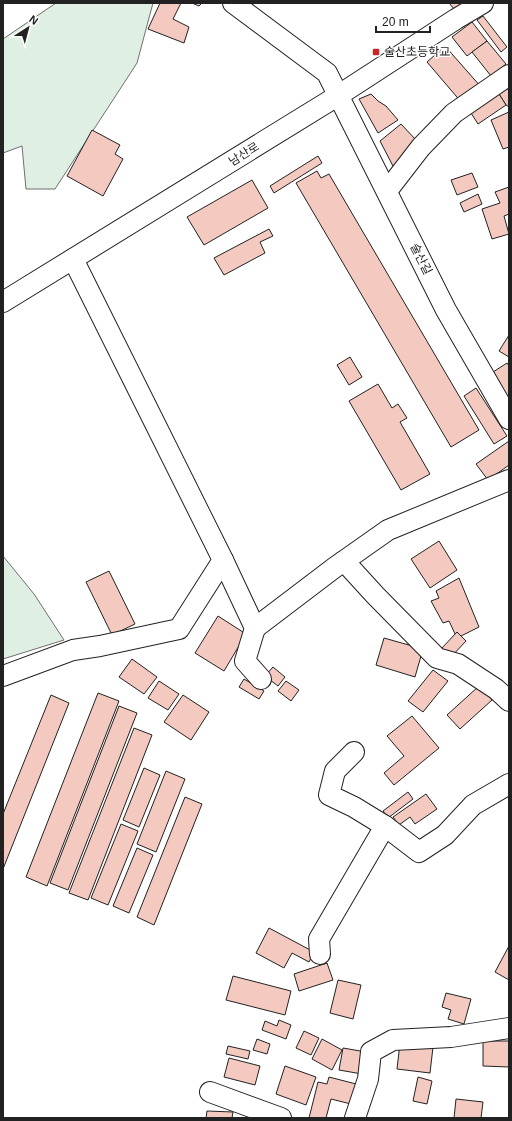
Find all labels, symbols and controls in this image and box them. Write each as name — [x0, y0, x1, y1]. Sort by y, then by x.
north arrow — [8, 8, 48, 48]
scale bar — [376, 8, 430, 34]
text: N — [27, 13, 41, 27]
text: 20 m — [382, 15, 409, 29]
place label: 술산초등학교 — [384, 45, 450, 59]
marker: 술산초등학교 — [371, 47, 381, 57]
street label: 남산로 — [226, 139, 262, 169]
street label: 술산길 — [407, 241, 435, 277]

